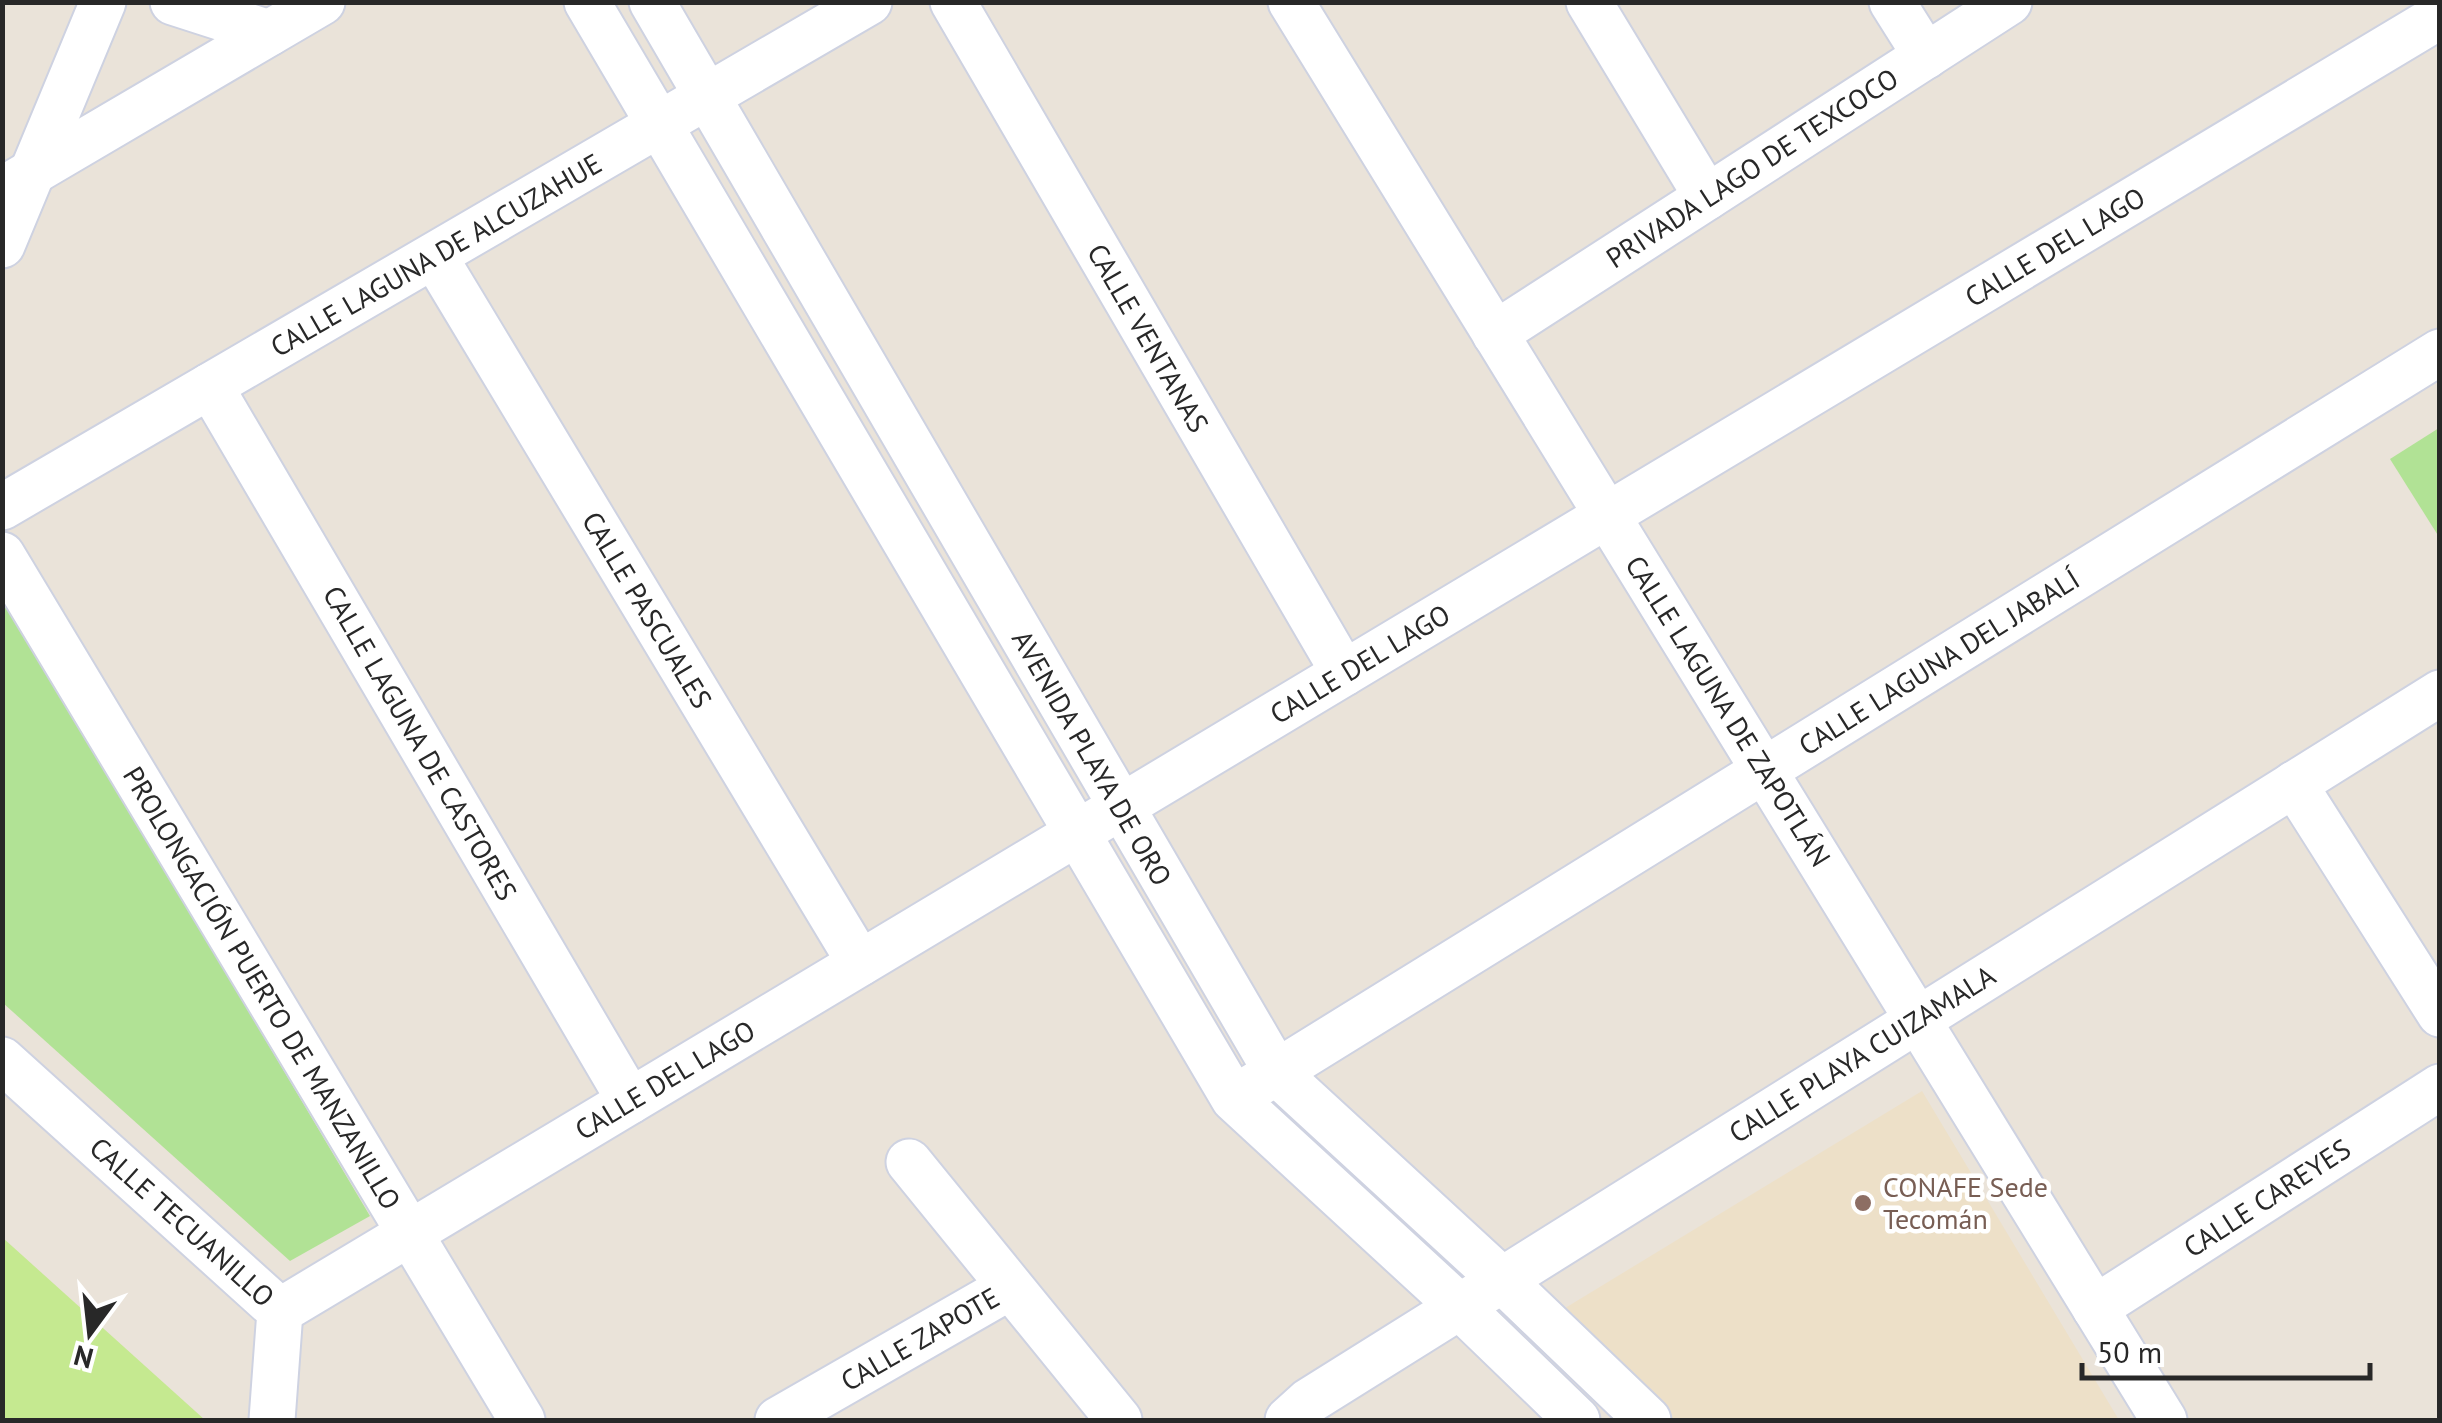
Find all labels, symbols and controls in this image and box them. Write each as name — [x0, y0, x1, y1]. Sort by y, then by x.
street label: PRIVADA LAGO DE TEXCOCO — [1599, 59, 1905, 276]
street label: CALLE LAGUNA DE ALCUZAHUE — [263, 144, 608, 365]
street label: CALLE DEL LAGO — [1958, 178, 2152, 315]
street label: CALLE VENTANAS — [1079, 237, 1217, 439]
street label: CALLE PASCUALES — [574, 505, 721, 715]
street label: CALLE LAGUNA DE ZAPOTLÁN — [1617, 548, 1839, 873]
street label: CALLE LAGUNA DEL JABALÍ — [1791, 560, 2087, 763]
street label: CALLE LAGUNA DE CASTORES — [315, 579, 526, 907]
street label: CALLE DEL LAGO — [1263, 595, 1457, 732]
street label: AVENIDA PLAYA DE ORO — [1004, 623, 1181, 892]
street label: PROLONGACIÓN PUERTO DE MANZANILLO — [115, 759, 410, 1216]
street label: CALLE PLAYA CUIZAMALA — [1722, 956, 2002, 1151]
street label: CALLE DEL LAGO — [568, 1011, 762, 1148]
street label: CALLE TECUANILLO — [82, 1129, 283, 1315]
street label: CALLE CAREYES — [2176, 1130, 2357, 1265]
place label: CONAFE Sede Tecomán — [1883, 1168, 2048, 1237]
marker: CONAFE Sede Tecomán — [1852, 1192, 1874, 1214]
street label: CALLE ZAPOTE — [834, 1278, 1006, 1399]
north arrow — [40, 1283, 140, 1383]
scale bar — [2082, 1318, 2370, 1380]
text: 50 m — [2097, 1332, 2162, 1371]
text: N — [70, 1337, 97, 1378]

